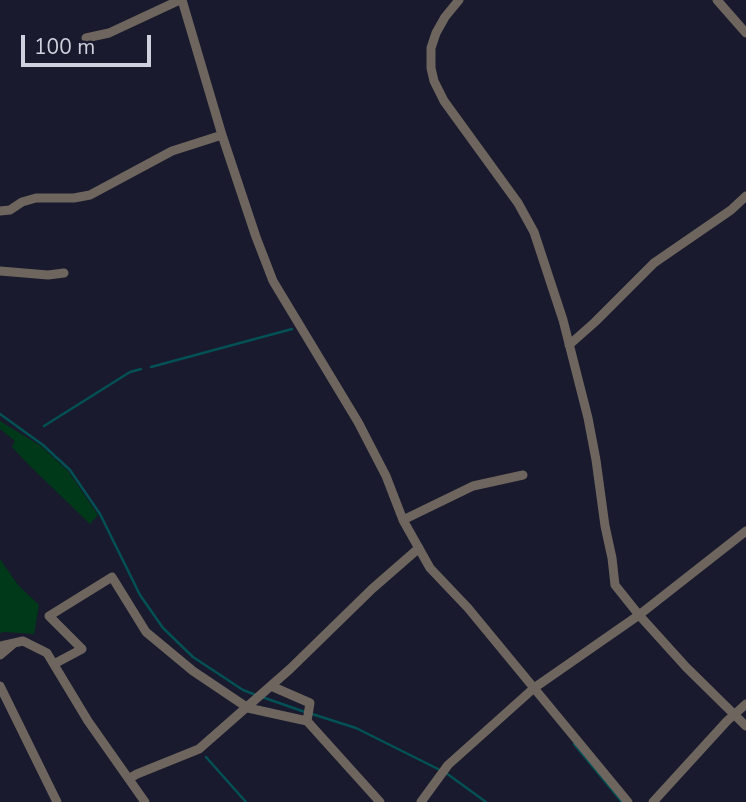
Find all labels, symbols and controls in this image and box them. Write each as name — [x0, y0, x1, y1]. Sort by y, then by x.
scale bar — [24, 21, 154, 65]
text: 100 m — [34, 33, 95, 61]

